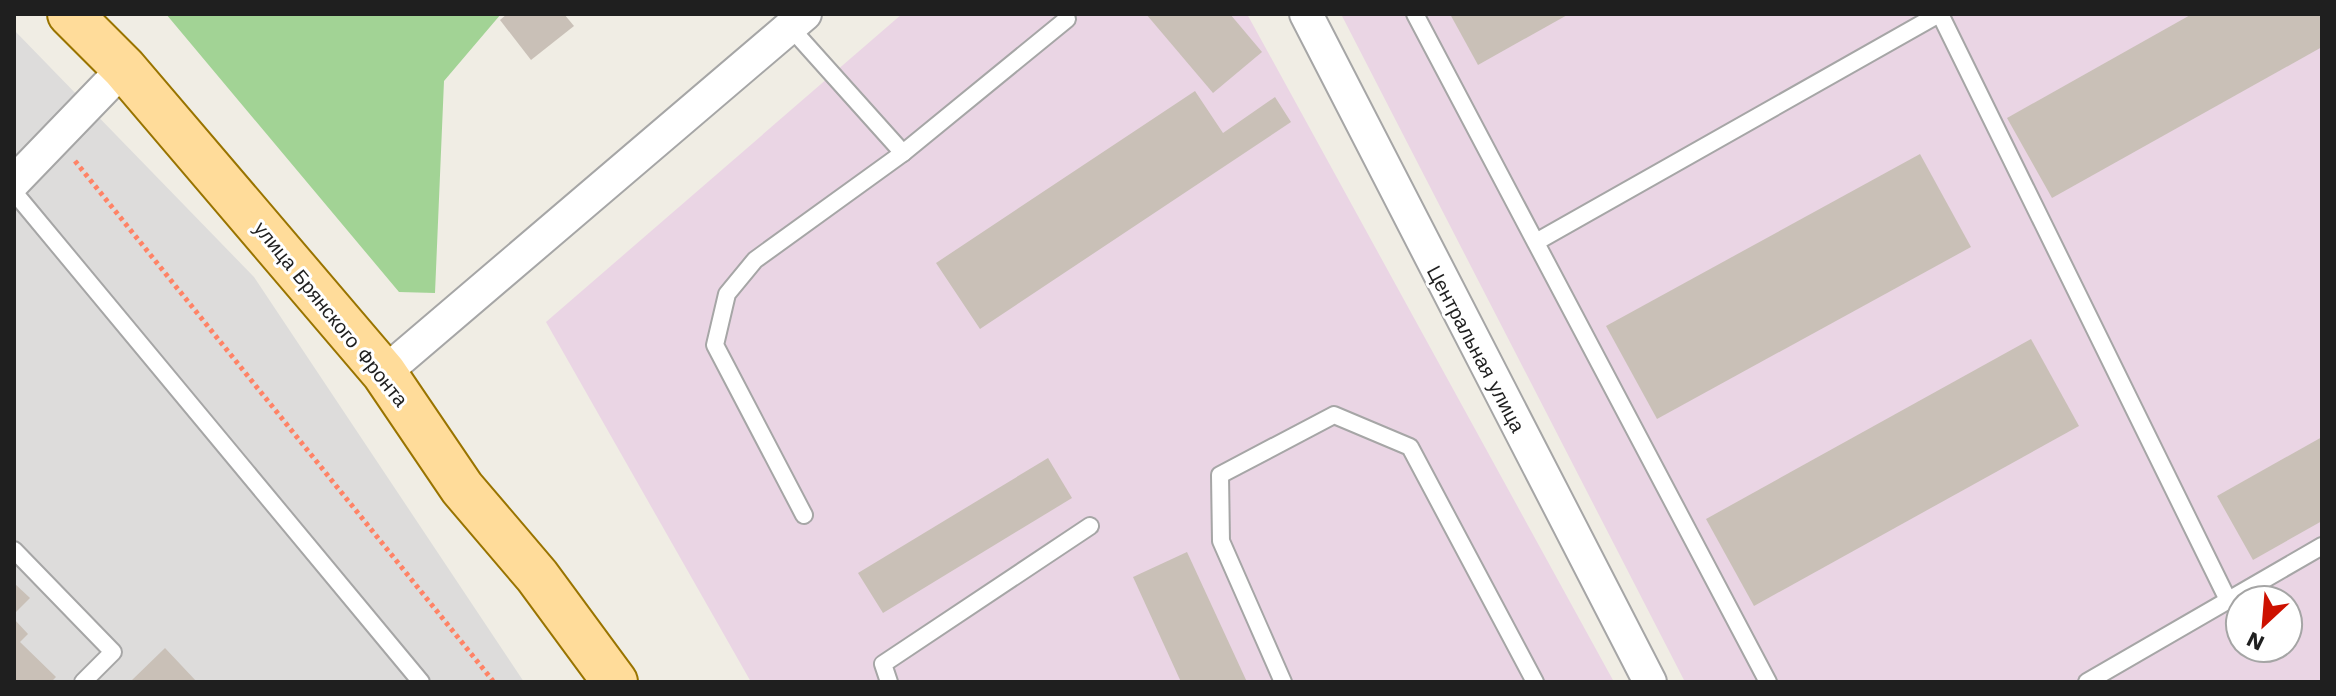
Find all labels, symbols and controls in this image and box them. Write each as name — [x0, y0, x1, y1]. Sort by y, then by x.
street label: улица Брянского Фронта — [249, 217, 414, 412]
street label: Центральная улица — [1422, 262, 1530, 437]
north arrow — [2224, 584, 2304, 664]
text: N — [2243, 627, 2268, 656]

